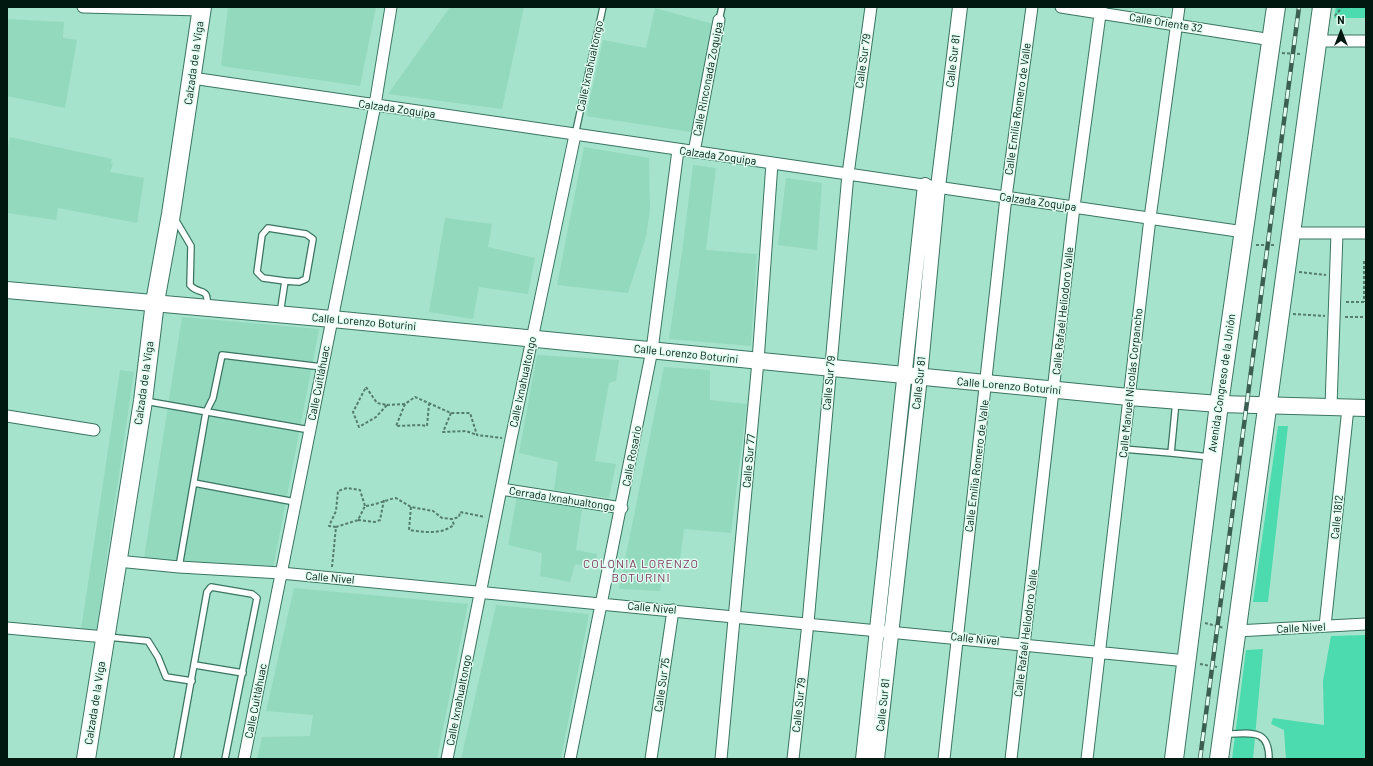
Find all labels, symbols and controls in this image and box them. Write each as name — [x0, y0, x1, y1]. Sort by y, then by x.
street label: Calle Oriente 32 — [1128, 11, 1204, 35]
north arrow — [1321, 12, 1361, 52]
text: N — [1337, 13, 1345, 26]
street label: Calle Ixnahualtongo — [574, 19, 606, 113]
street label: Calzada de la Viga — [182, 20, 206, 106]
street label: Calle Rinconada Zoquipa — [690, 21, 726, 137]
street label: Calle Sur 79 — [853, 33, 873, 89]
street label: Calle Sur 81 — [943, 34, 963, 88]
street label: Calle Emilia Romero de Valle — [1002, 42, 1034, 176]
street label: Calzada Zoquipa — [358, 97, 436, 121]
street label: Calzada Zoquipa — [679, 144, 757, 168]
street label: Calzada Zoquipa — [999, 190, 1077, 214]
street label: Calle Rafaél Heliodoro Valle — [1050, 246, 1076, 376]
street label: Calle Manuel Nicolás Corpancho — [1117, 307, 1145, 459]
street label: Calle Lorenzo Boturini — [311, 311, 417, 333]
street label: Avenida Congreso de la Unión — [1206, 313, 1238, 453]
street label: Calle Ixnahualtongo — [507, 335, 539, 429]
street label: Calzada de la Viga — [132, 340, 156, 426]
street label: Calle Lorenzo Boturini — [633, 342, 739, 366]
street label: Calle Cuitláhuac — [305, 344, 333, 422]
street label: Calle Sur 79 — [820, 355, 838, 411]
street label: Calle Sur 81 — [910, 356, 928, 410]
street label: Calle Lorenzo Boturini — [956, 375, 1062, 397]
street label: Calle Emilia Romero de Valle — [962, 399, 992, 533]
street label: Calle Rosario — [620, 424, 644, 488]
street label: Calle Sur 77 — [740, 433, 758, 489]
street label: Cerrada Ixnahualtongo — [508, 484, 616, 514]
street label: Calle 1812 — [1328, 494, 1346, 540]
district label: COLONIA LORENZO BOTURINI — [583, 557, 699, 585]
street label: Calle Rafaél Heliodoro Valle — [1012, 568, 1040, 698]
street label: Calle Nivel — [305, 569, 355, 587]
street label: Calle Nivel — [627, 599, 677, 617]
street label: Calle Nivel — [1276, 620, 1326, 636]
street label: Calle Nivel — [950, 630, 1000, 648]
street label: Calle Ixnahualtongo — [444, 653, 474, 747]
street label: Calle Sur 75 — [652, 657, 672, 713]
street label: Calzada de la Viga — [82, 660, 108, 746]
street label: Calle Cuitláhuac — [242, 662, 270, 740]
street label: Calle Sur 79 — [790, 677, 808, 733]
street label: Calle Sur 81 — [874, 678, 892, 732]

